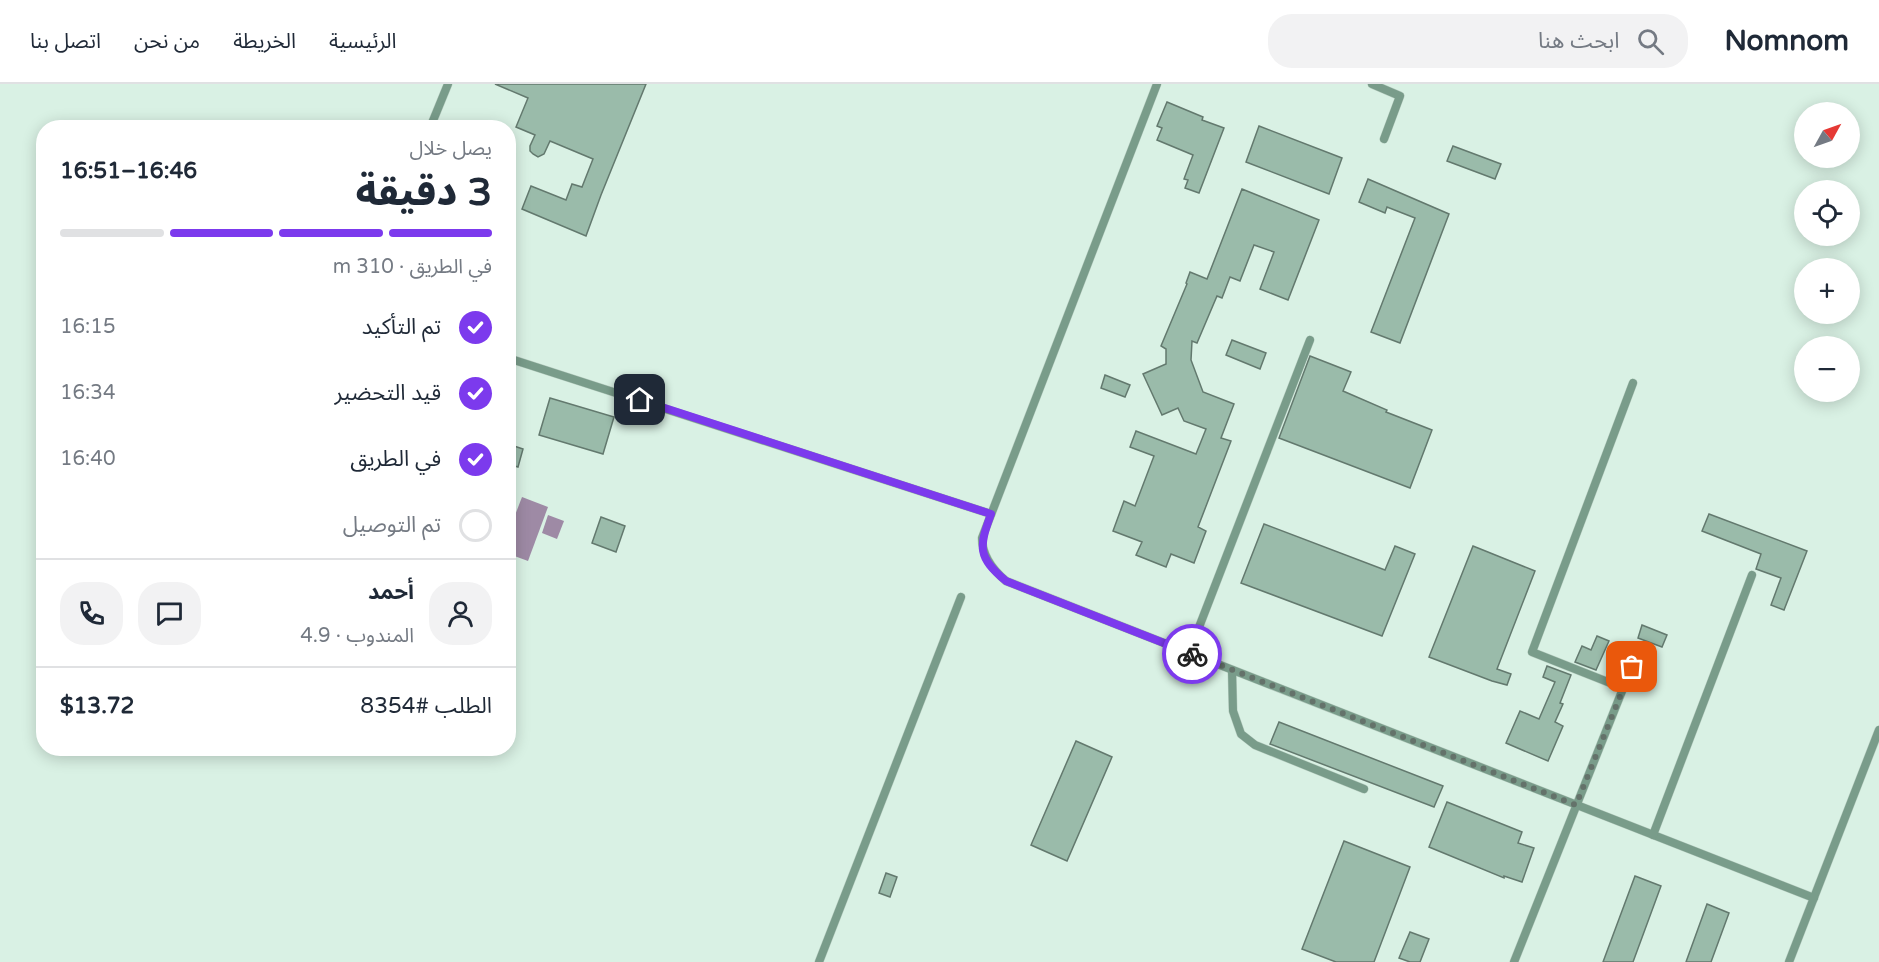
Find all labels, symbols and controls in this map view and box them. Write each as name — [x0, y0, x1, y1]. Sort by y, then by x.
search box — [1268, 14, 1688, 68]
text: Nomnom — [1724, 24, 1849, 58]
icon: search — [1634, 25, 1667, 58]
text: ابحث هنا — [1538, 28, 1619, 54]
text: اتصل بنا — [30, 29, 101, 54]
text: من نحن — [134, 29, 200, 54]
text: الخريطة — [233, 29, 296, 54]
text: الرئيسية — [329, 29, 397, 54]
north arrow — [1794, 102, 1860, 168]
map controls — [1794, 102, 1860, 402]
text: يصل خلال — [410, 137, 492, 161]
text: 16:46–16:51 — [60, 158, 197, 184]
text: 3 دقيقة — [356, 169, 492, 216]
button: locate — [1794, 180, 1860, 246]
text: في الطريق · 310 m — [333, 255, 492, 279]
button: + — [1794, 258, 1860, 324]
icon: check — [459, 311, 492, 344]
text: تم التأكيد — [362, 314, 441, 340]
text: 16:15 — [60, 315, 115, 339]
button: − — [1794, 336, 1860, 402]
pin — [614, 374, 665, 425]
icon: check — [459, 377, 492, 410]
text: قيد التحضير — [335, 380, 441, 406]
text: 16:34 — [60, 381, 115, 405]
icon: home — [623, 383, 656, 416]
icon: check — [459, 443, 492, 476]
text: في الطريق — [350, 446, 441, 472]
text: 16:40 — [60, 447, 115, 471]
text: تم التوصيل — [343, 512, 441, 538]
text: أحمد — [368, 579, 414, 605]
button: phone — [60, 582, 123, 645]
button: chat — [138, 582, 201, 645]
button: person — [429, 582, 492, 645]
text: المندوب · 4.9 — [300, 624, 414, 648]
courier — [1162, 624, 1222, 684]
icon: bike — [1176, 638, 1209, 671]
pin — [1606, 641, 1657, 692]
icon: bag — [1615, 650, 1648, 683]
text: $13.72 — [60, 693, 134, 719]
text: الطلب #8354 — [360, 693, 492, 719]

